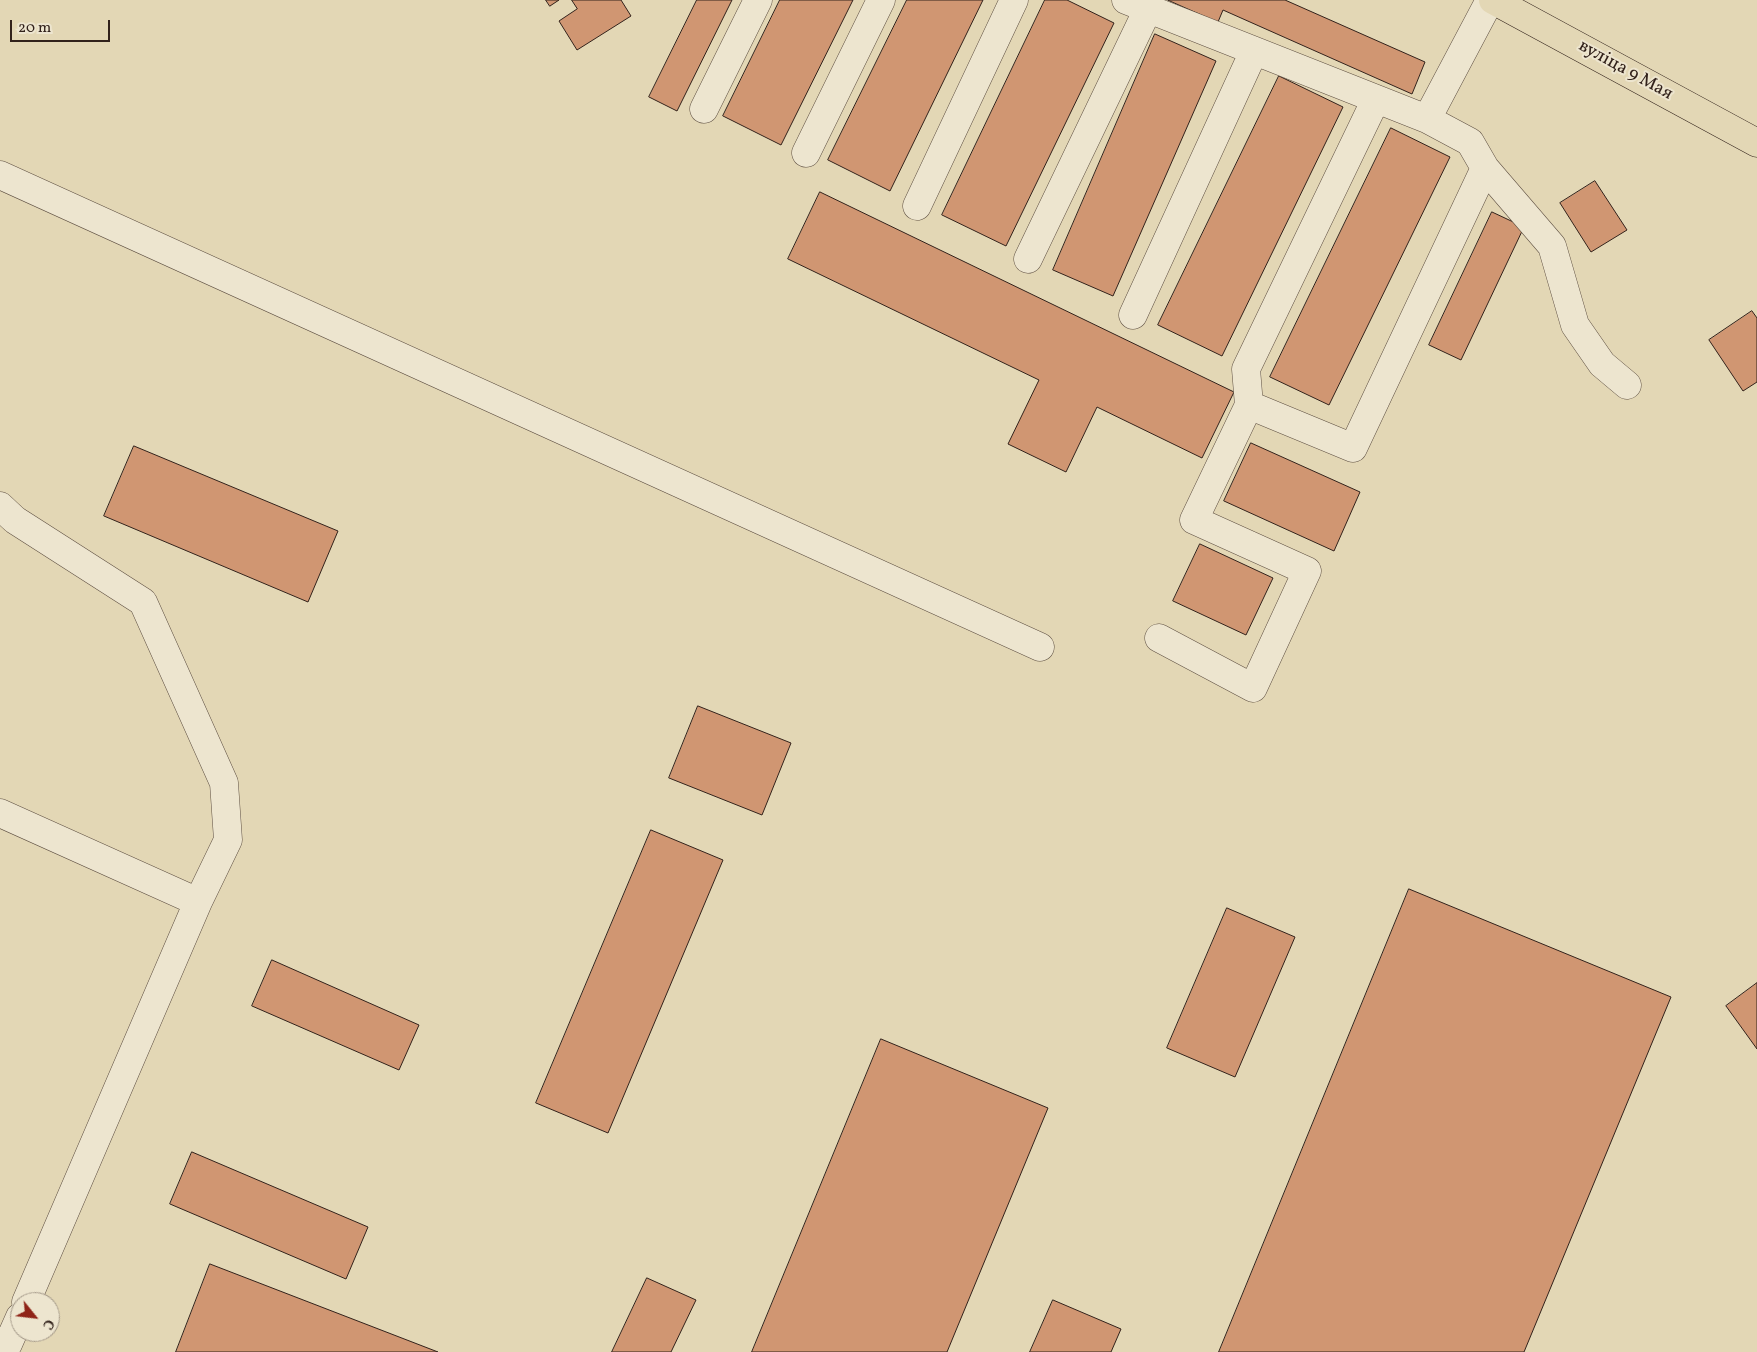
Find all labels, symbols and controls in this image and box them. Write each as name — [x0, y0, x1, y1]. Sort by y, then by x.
scale bar — [12, 10, 112, 42]
text: 20 m — [18, 18, 51, 39]
street label: вуліца 9 Мая — [1574, 36, 1676, 106]
north arrow — [10, 1292, 60, 1342]
text: С — [37, 1315, 58, 1333]

